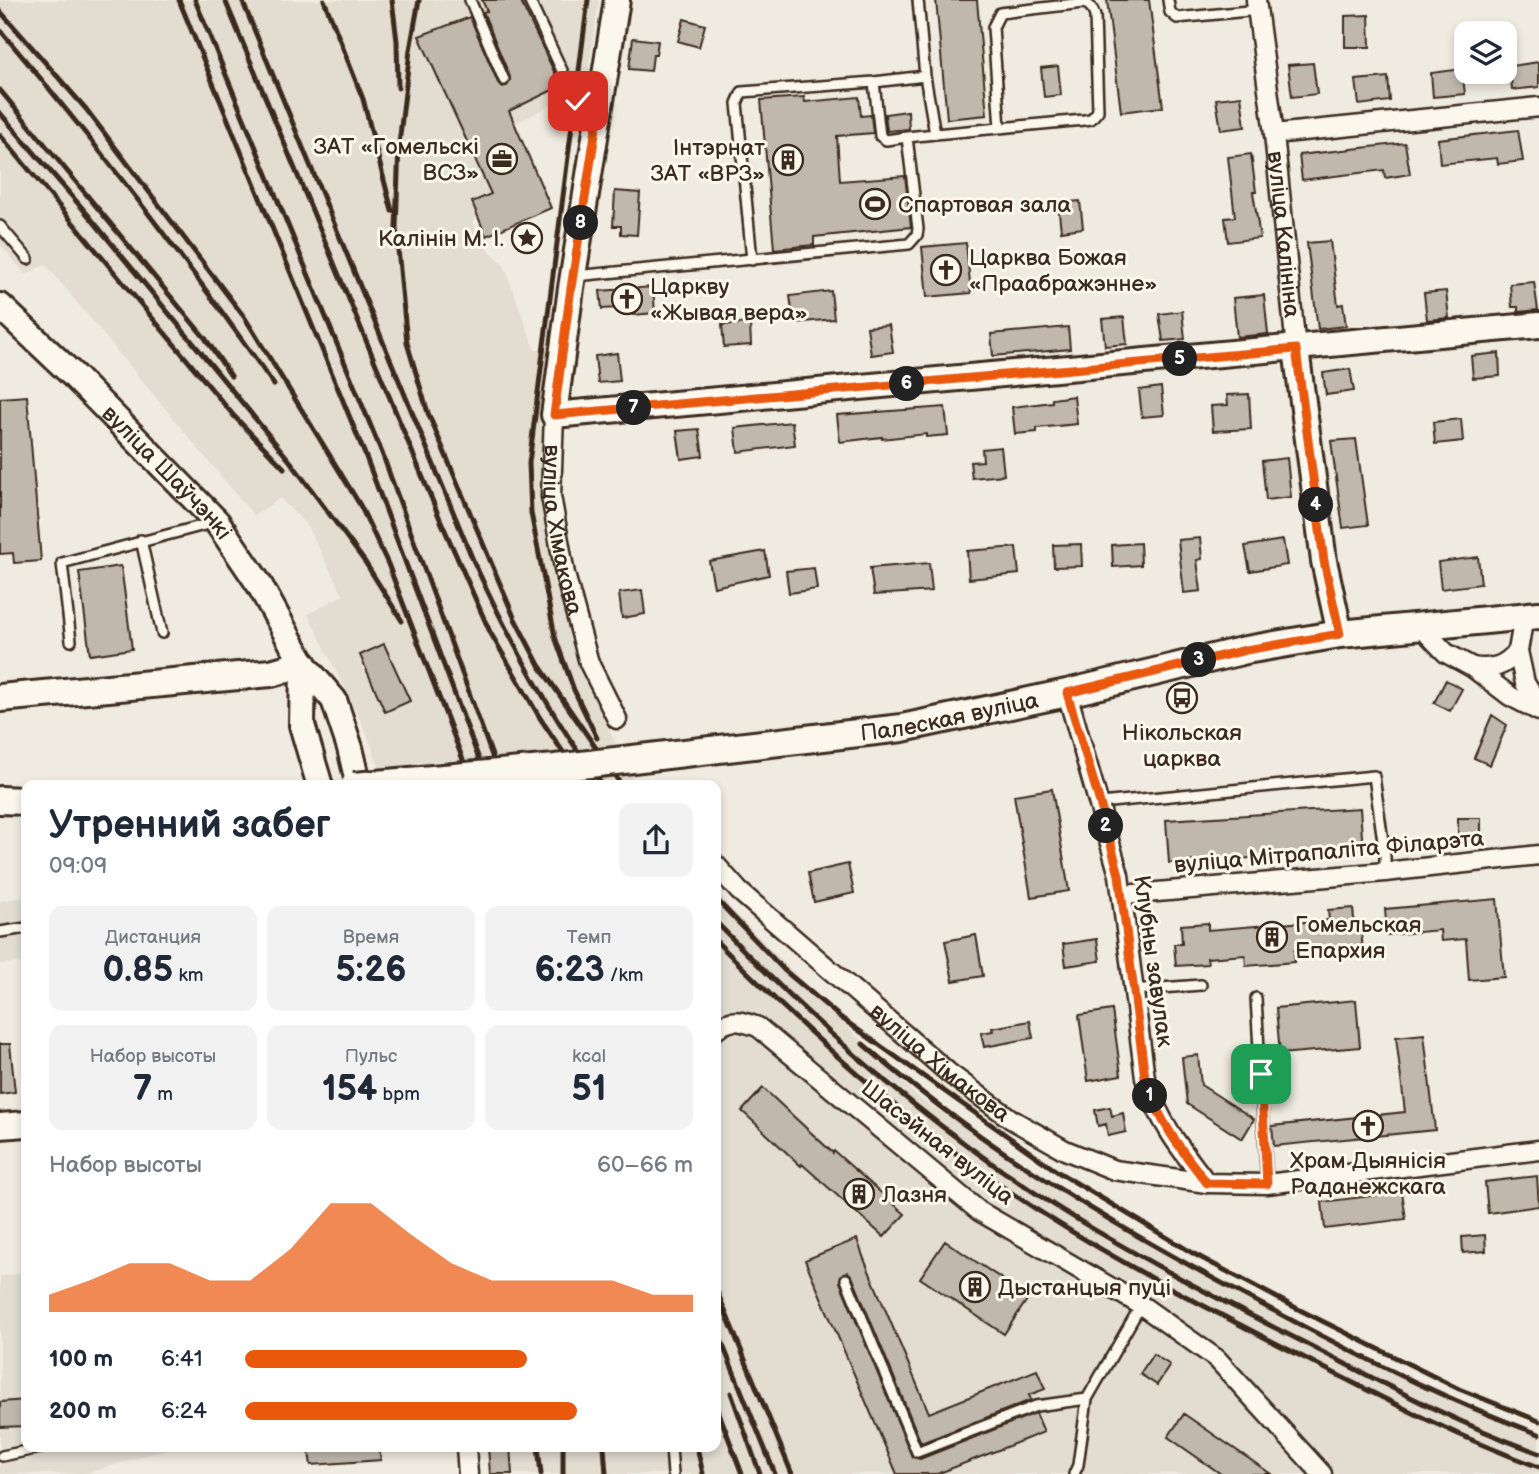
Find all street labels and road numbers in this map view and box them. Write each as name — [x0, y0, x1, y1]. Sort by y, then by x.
street label: вуліца Калініна — [1261, 150, 1306, 319]
street label: вуліца Шаўчэнкі — [96, 400, 238, 545]
street label: вуліца Хімакова — [536, 444, 589, 619]
street label: Палеская вуліца — [859, 686, 1042, 748]
street label: вуліца Мітрапаліта Філарэта — [1173, 824, 1486, 879]
street label: Клубны завулак — [1127, 874, 1179, 1050]
street label: вуліца Хімакова — [864, 998, 1015, 1129]
street label: Шасэйная вуліца — [855, 1074, 1020, 1211]

